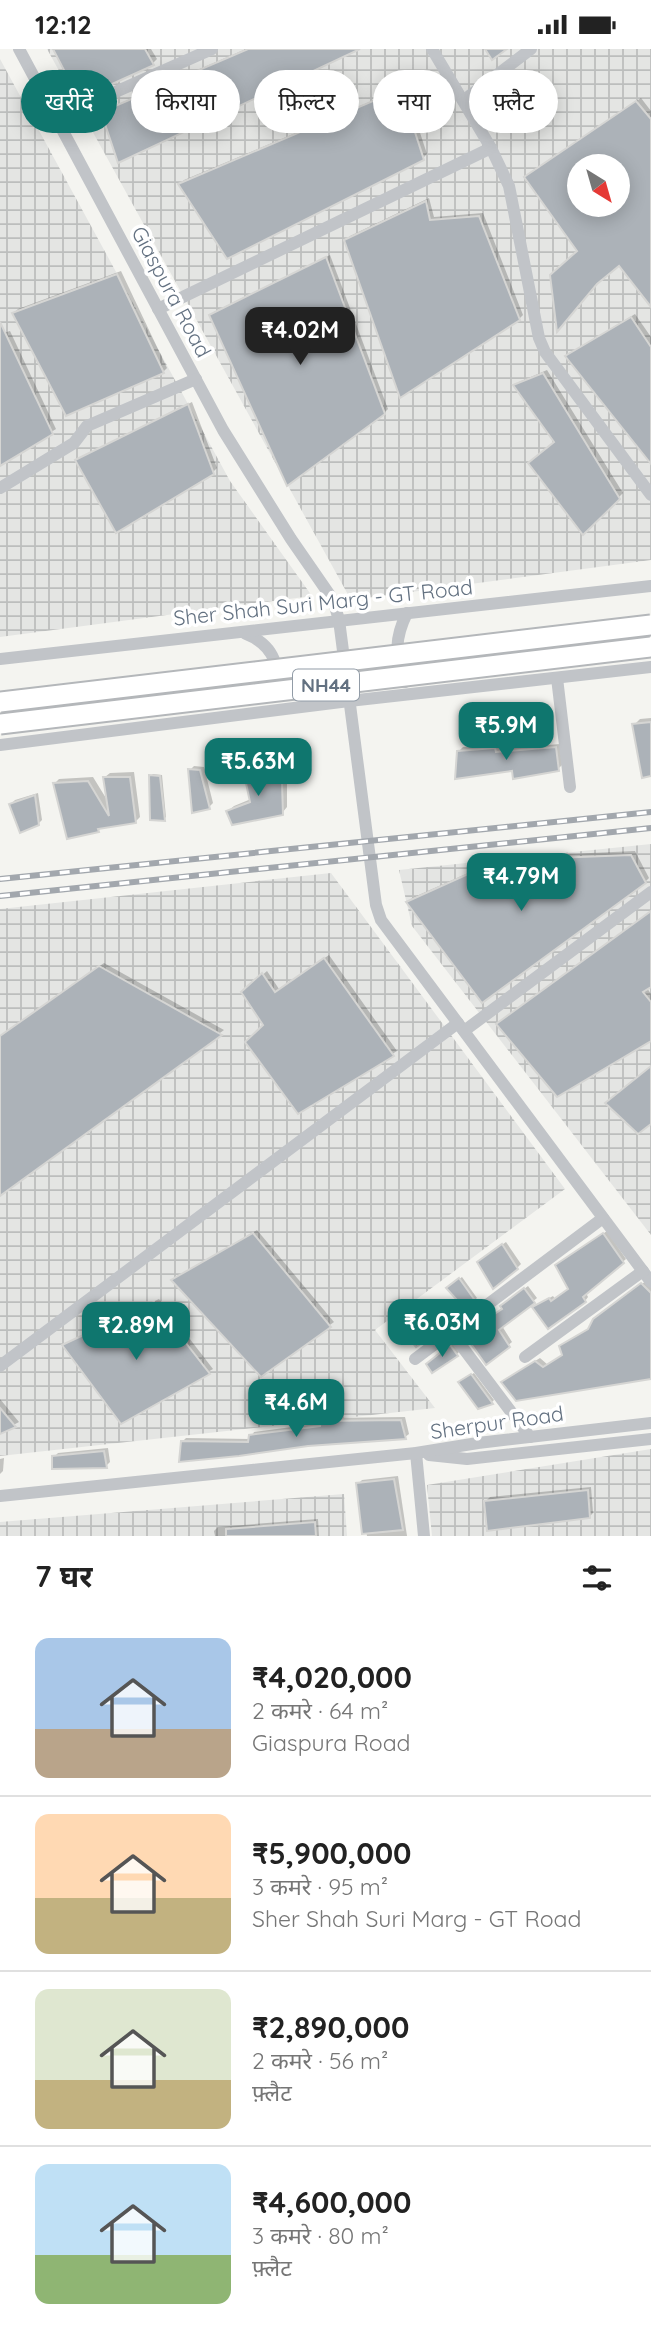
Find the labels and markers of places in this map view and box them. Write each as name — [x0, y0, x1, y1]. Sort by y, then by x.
pin: ₹4.02M — [243, 307, 357, 367]
pin: ₹5.9M — [457, 703, 555, 762]
pin: ₹5.63M — [201, 739, 315, 798]
pin: ₹4.79M — [464, 853, 578, 913]
pin: ₹6.03M — [385, 1299, 499, 1359]
pin: ₹2.89M — [79, 1303, 193, 1362]
pin: ₹4.6M — [247, 1379, 345, 1439]

